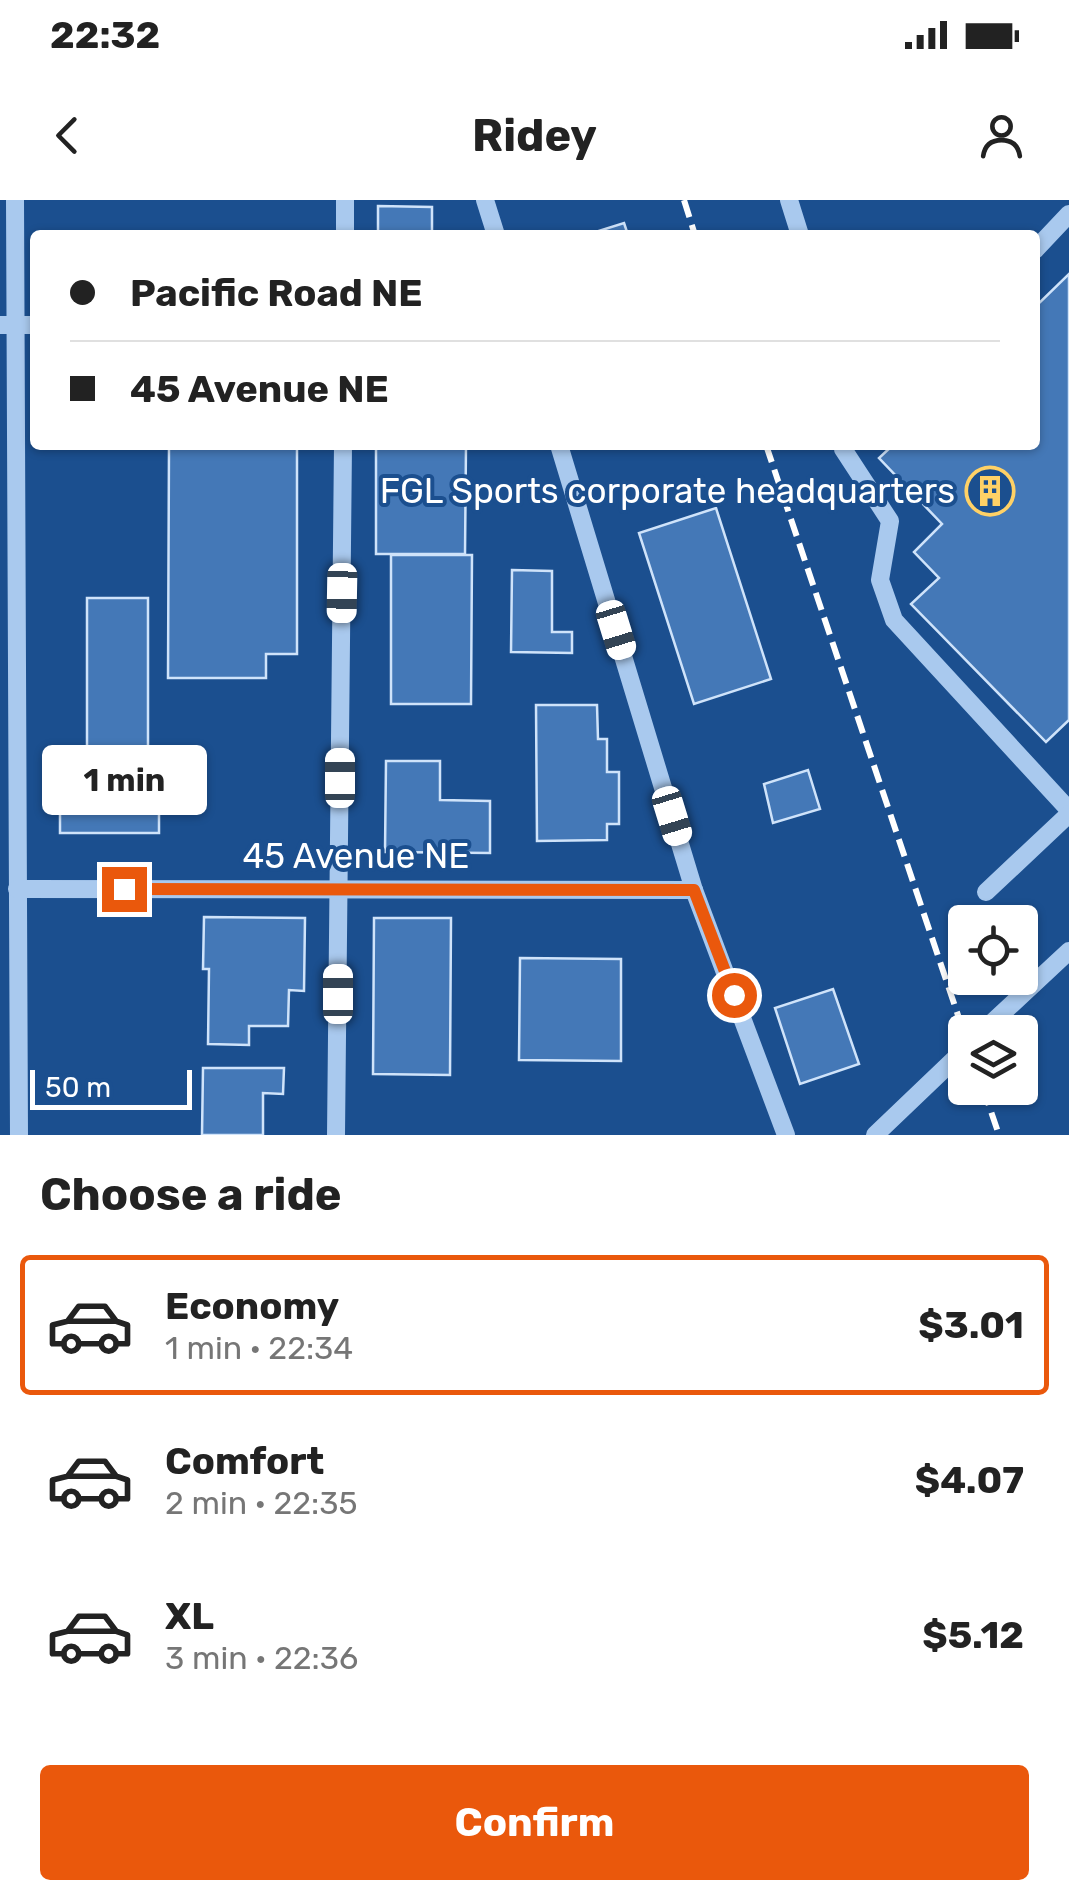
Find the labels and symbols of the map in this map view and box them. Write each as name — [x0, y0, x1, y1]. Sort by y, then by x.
building icon: FGL Sports corporate headquarters — [964, 465, 1016, 517]
place label: FGL Sports corporate headquarters — [380, 470, 955, 512]
car — [326, 563, 358, 623]
car — [593, 597, 639, 663]
callout: 1 min — [42, 744, 206, 814]
car — [325, 748, 355, 808]
car — [649, 783, 695, 849]
street label: 45 Avenue NE — [243, 835, 469, 877]
route end — [102, 867, 147, 912]
car — [323, 964, 353, 1024]
route start — [712, 973, 757, 1018]
scale bar — [30, 1065, 192, 1110]

